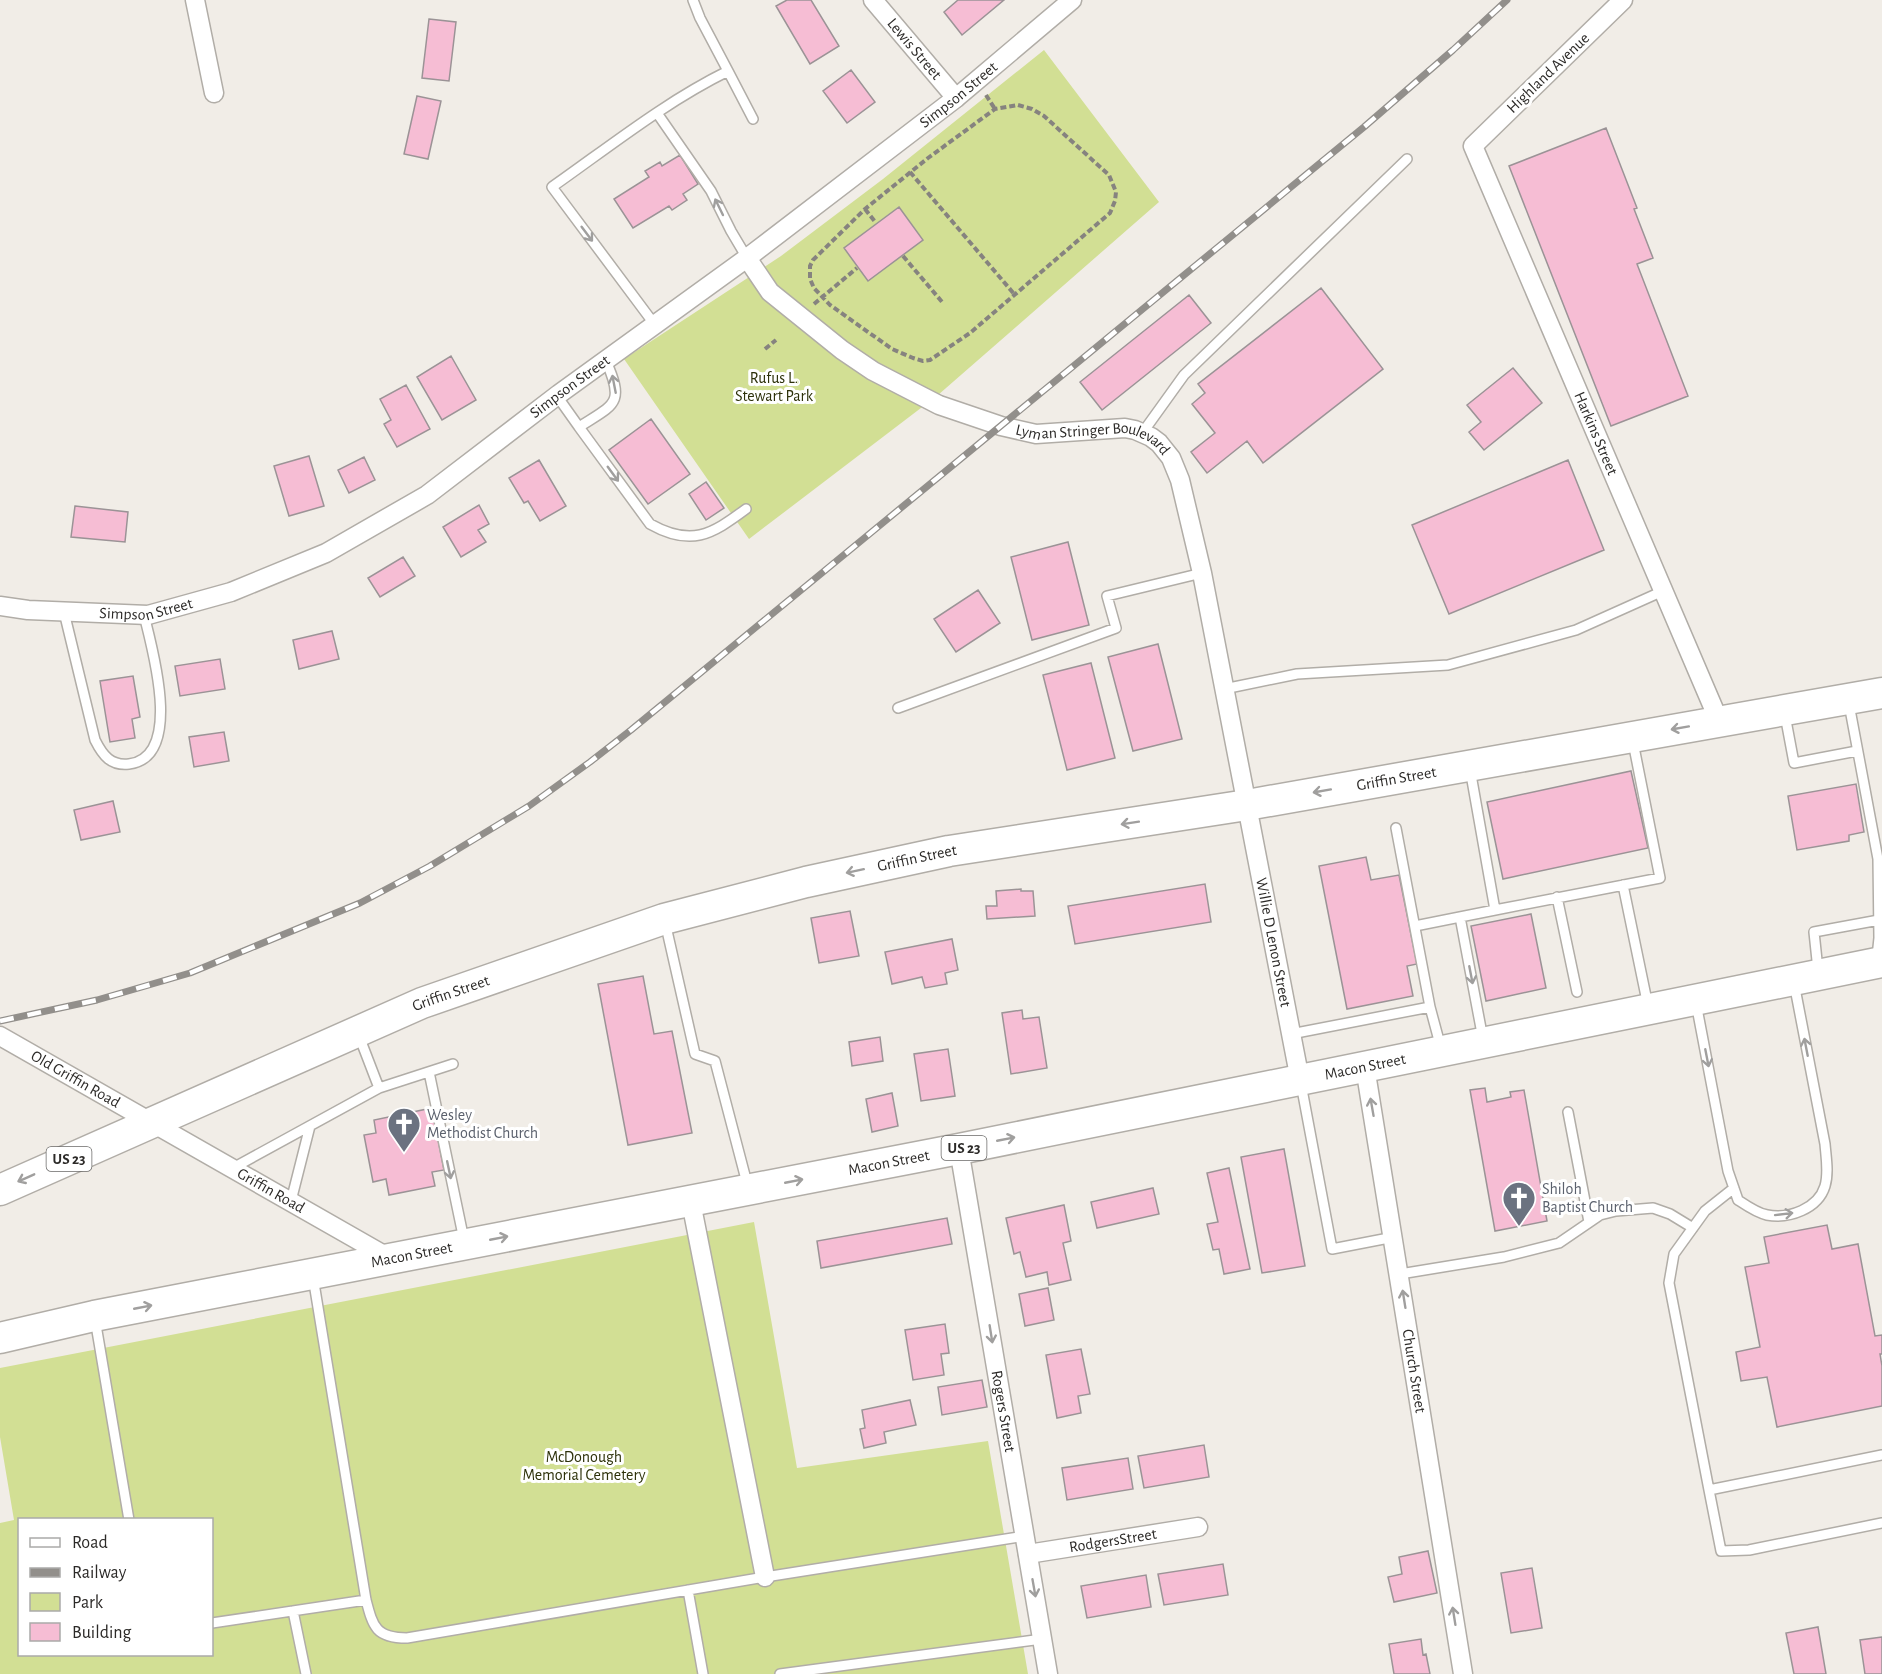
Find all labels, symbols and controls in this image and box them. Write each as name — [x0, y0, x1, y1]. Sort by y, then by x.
street label: Lewis Street — [884, 15, 945, 83]
street label: Highland Avenue — [1504, 30, 1592, 116]
street label: Simpson Street — [917, 59, 1000, 131]
one-way arrow — [713, 198, 725, 216]
one-way arrow — [580, 226, 593, 242]
street label: Simpson Street — [527, 352, 613, 421]
park label: Rufus L. Stewart Park — [735, 370, 814, 404]
one-way arrow — [608, 375, 619, 394]
street label: Harkins Street — [1571, 390, 1621, 477]
street label: Lyman Stringer Boulevard — [1014, 420, 1173, 458]
one-way arrow — [607, 466, 619, 482]
street label: Simpson Street — [99, 595, 194, 623]
one-way arrow — [1670, 723, 1690, 734]
street label: Griffin Street — [1355, 764, 1437, 794]
one-way arrow — [1313, 786, 1332, 797]
one-way arrow — [1120, 818, 1140, 829]
street label: Griffin Street — [876, 842, 958, 874]
one-way arrow — [846, 866, 865, 878]
street label: Willie D Lenon Street — [1253, 876, 1294, 1008]
one-way arrow — [1466, 964, 1477, 984]
street label: Griffin Street — [410, 972, 491, 1014]
one-way arrow — [1800, 1038, 1811, 1058]
street label: Old Griffin Road — [28, 1047, 123, 1111]
one-way arrow — [1702, 1048, 1713, 1068]
street label: Macon Street — [1323, 1051, 1407, 1083]
one-way arrow — [1366, 1097, 1377, 1117]
church icon: Wesley Methodist Church — [386, 1106, 422, 1153]
place label: Wesley Methodist Church — [427, 1107, 538, 1141]
one-way arrow — [996, 1133, 1015, 1144]
road number: US 23 — [942, 1136, 986, 1160]
road number: US 23 — [46, 1147, 92, 1171]
street label: Macon Street — [847, 1147, 931, 1178]
one-way arrow — [444, 1160, 456, 1179]
street label: Griffin Road — [235, 1165, 307, 1216]
one-way arrow — [18, 1172, 36, 1184]
one-way arrow — [784, 1175, 803, 1186]
church icon: Shiloh Baptist Church — [1501, 1180, 1537, 1227]
place label: Shiloh Baptist Church — [1542, 1181, 1633, 1215]
one-way arrow — [1773, 1208, 1793, 1219]
one-way arrow — [489, 1232, 509, 1243]
street label: Macon Street — [370, 1239, 454, 1270]
one-way arrow — [1398, 1290, 1409, 1310]
one-way arrow — [133, 1301, 152, 1312]
one-way arrow — [986, 1323, 997, 1343]
street label: Church Street — [1399, 1328, 1429, 1414]
street label: Rogers Street — [989, 1369, 1018, 1453]
park label: McDonough Memorial Cemetery — [522, 1449, 646, 1484]
legend — [18, 1518, 213, 1656]
street label: RodgersStreet — [1068, 1526, 1158, 1555]
text: Road — [72, 1534, 108, 1552]
text: Railway — [72, 1564, 127, 1582]
one-way arrow — [1028, 1578, 1039, 1598]
text: Park — [72, 1594, 104, 1612]
one-way arrow — [1449, 1607, 1460, 1627]
text: Building — [72, 1624, 132, 1642]

